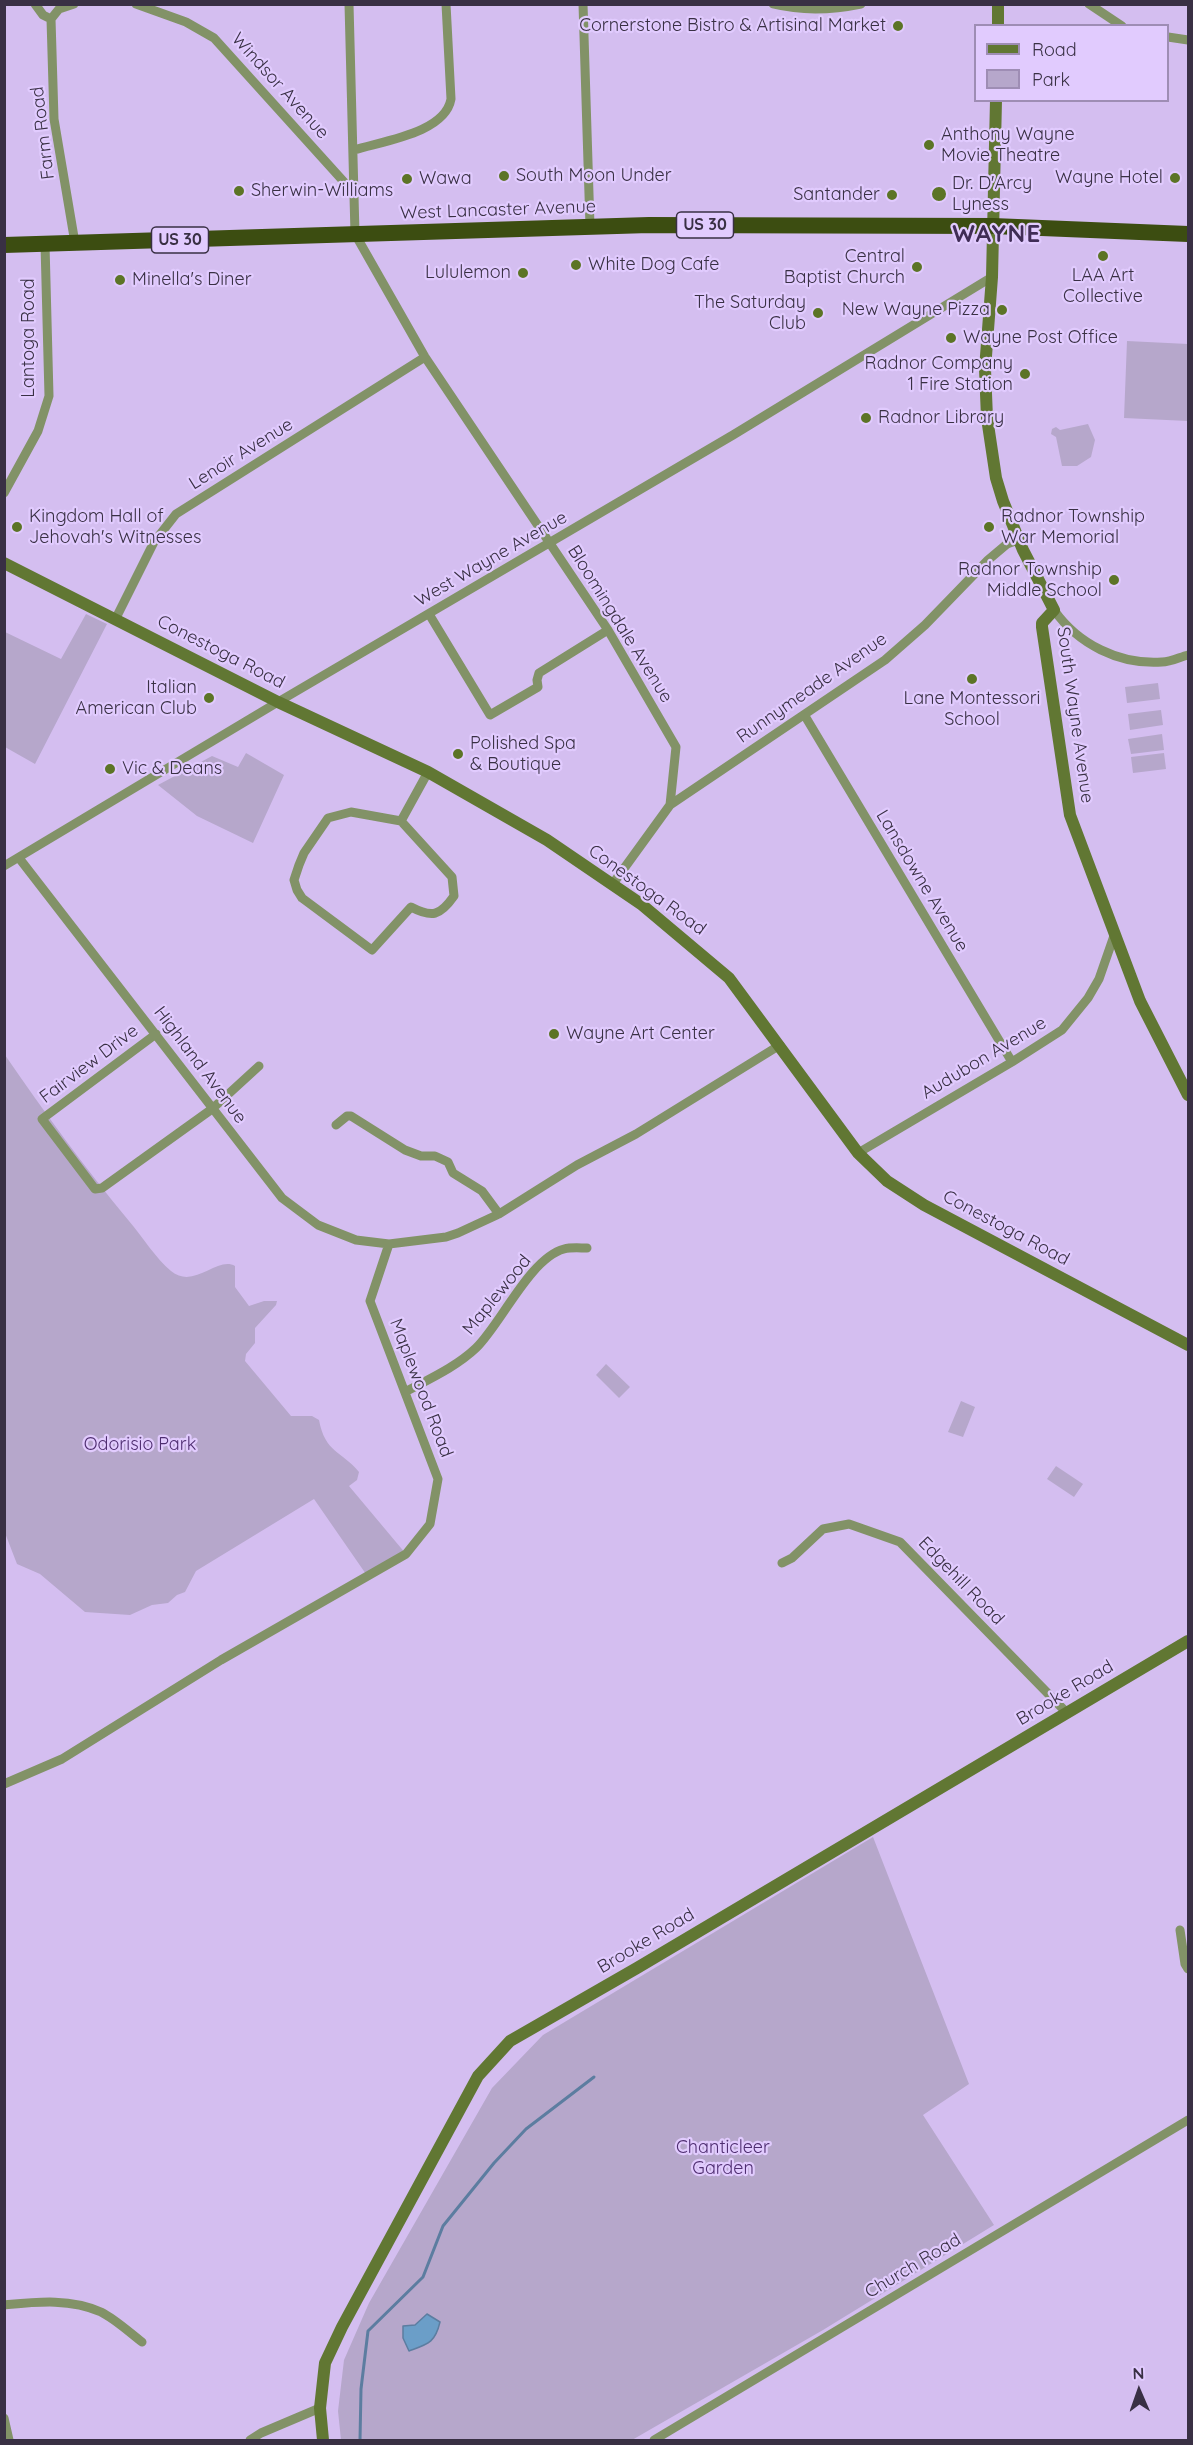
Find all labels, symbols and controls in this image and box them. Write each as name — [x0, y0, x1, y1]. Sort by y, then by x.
place label: Cornerstone Bistro & Artisinal Market — [579, 15, 886, 37]
marker: Cornerstone Bistro & Artisinal Market — [891, 19, 905, 33]
legend — [974, 24, 1169, 102]
street label: Windsor Avenue — [227, 29, 333, 143]
text: Road — [1032, 38, 1077, 61]
text: Park — [1032, 68, 1070, 91]
street label: Farm Road — [27, 85, 59, 181]
place label: Anthony Wayne Movie Theatre — [941, 124, 1075, 166]
marker: Anthony Wayne Movie Theatre — [922, 138, 936, 152]
place label: South Moon Under — [516, 165, 672, 187]
place label: Wayne Hotel — [1055, 167, 1163, 189]
place label: Wawa — [419, 168, 472, 190]
marker: South Moon Under — [497, 169, 511, 183]
marker: Wayne Hotel — [1168, 171, 1182, 185]
marker: Wawa — [400, 172, 414, 186]
place label: Dr. D'Arcy Lyness — [952, 173, 1032, 216]
place label: Sherwin-Williams — [251, 180, 393, 202]
marker: Sherwin-Williams — [232, 184, 246, 198]
place label: Santander — [793, 184, 880, 206]
marker: Dr. D'Arcy Lyness — [930, 185, 948, 203]
marker: Santander — [885, 188, 899, 202]
street label: West Lancaster Avenue — [400, 196, 596, 224]
road number: US 30 — [676, 212, 734, 238]
district label: WAYNE — [952, 221, 1042, 249]
road number: US 30 — [152, 227, 208, 253]
place label: Central Baptist Church — [784, 246, 905, 288]
marker: LAA Art Collective — [1096, 249, 1110, 263]
place label: White Dog Cafe — [588, 254, 719, 276]
marker: White Dog Cafe — [569, 258, 583, 272]
marker: Central Baptist Church — [910, 260, 924, 274]
place label: Lululemon — [425, 262, 511, 284]
place label: LAA Art Collective — [1063, 265, 1143, 308]
marker: Lululemon — [516, 266, 530, 280]
place label: Minella's Diner — [132, 269, 252, 291]
marker: Minella's Diner — [113, 273, 127, 287]
street label: Lantoga Road — [18, 278, 40, 398]
place label: The Saturday Club — [694, 292, 806, 334]
place label: New Wayne Pizza — [842, 299, 990, 321]
marker: New Wayne Pizza — [995, 303, 1009, 317]
marker: The Saturday Club — [811, 306, 825, 320]
place label: Wayne Post Office — [963, 327, 1118, 349]
marker: Wayne Post Office — [944, 331, 958, 345]
place label: Radnor Company 1 Fire Station — [865, 353, 1013, 395]
marker: Radnor Company 1 Fire Station — [1018, 367, 1032, 381]
place label: Radnor Library — [878, 407, 1004, 429]
marker: Radnor Library — [859, 411, 873, 425]
street label: Lenoir Avenue — [185, 414, 297, 494]
place label: Kingdom Hall of Jehovah's Witnesses — [29, 506, 201, 548]
place label: Radnor Township War Memorial — [1001, 506, 1145, 548]
street label: West Wayne Avenue — [411, 507, 571, 611]
marker: Kingdom Hall of Jehovah's Witnesses — [10, 520, 24, 534]
marker: Radnor Township War Memorial — [982, 520, 996, 534]
street label: Bloomingdale Avenue — [563, 541, 677, 707]
place label: Radnor Township Middle School — [958, 559, 1102, 602]
marker: Radnor Township Middle School — [1107, 573, 1121, 587]
street label: Conestoga Road — [154, 611, 288, 693]
street label: South Wayne Avenue — [1052, 625, 1098, 805]
street label: Runnymeade Avenue — [733, 628, 891, 748]
marker: Lane Montessori School — [965, 672, 979, 686]
place label: Italian American Club — [75, 677, 197, 720]
place label: Lane Montessori School — [904, 688, 1040, 730]
marker: Italian American Club — [202, 691, 216, 705]
place label: Polished Spa & Boutique — [470, 733, 576, 776]
marker: Polished Spa & Boutique — [451, 747, 465, 761]
place label: Vic & Deans — [122, 758, 222, 780]
marker: Vic & Deans — [103, 762, 117, 776]
street label: Lansdowne Avenue — [871, 806, 973, 956]
street label: Conestoga Road — [584, 840, 710, 940]
street label: Highland Avenue — [149, 1002, 251, 1128]
street label: Audubon Avenue — [918, 1012, 1050, 1104]
street label: Fairview Drive — [35, 1020, 143, 1108]
place label: Wayne Art Center — [566, 1023, 715, 1045]
marker: Wayne Art Center — [547, 1027, 561, 1041]
street label: Conestoga Road — [939, 1186, 1073, 1270]
street label: Maplewood — [458, 1251, 536, 1339]
street label: Maplewood Road — [385, 1316, 457, 1460]
park label: Odorisio Park — [84, 1434, 196, 1456]
street label: Edgehill Road — [914, 1532, 1008, 1630]
street label: Brooke Road — [1013, 1656, 1117, 1730]
street label: Brooke Road — [594, 1904, 698, 1978]
park label: Chanticleer Garden — [676, 2137, 770, 2180]
street label: Church Road — [861, 2229, 965, 2303]
north arrow — [1109, 2361, 1169, 2421]
text: N — [1132, 2363, 1145, 2383]

